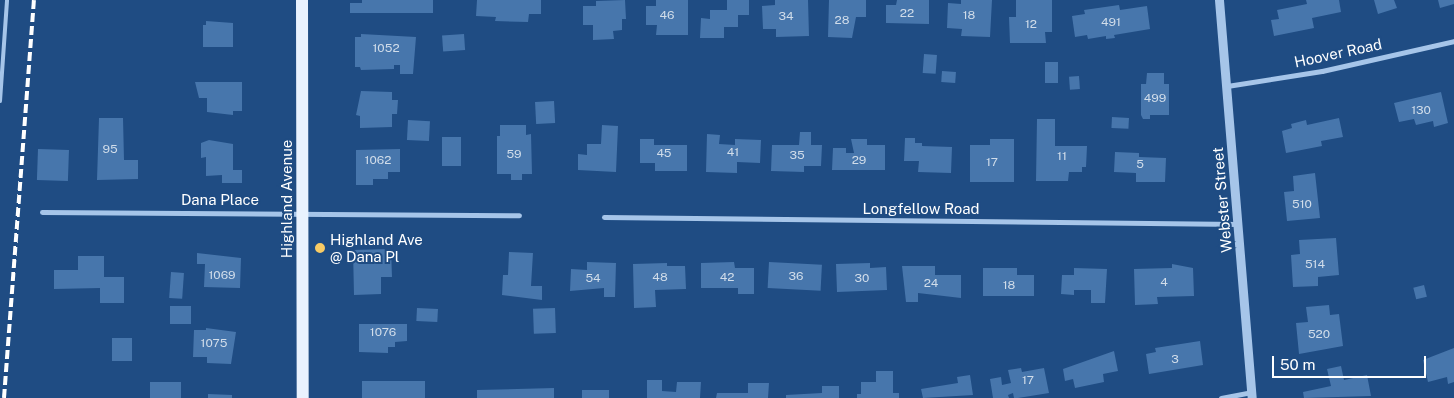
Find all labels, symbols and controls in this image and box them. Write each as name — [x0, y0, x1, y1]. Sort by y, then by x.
house number: 22 — [900, 7, 914, 21]
house number: 46 — [659, 9, 675, 23]
house number: 18 — [963, 9, 975, 23]
house number: 34 — [778, 10, 794, 24]
house number: 28 — [835, 14, 849, 28]
house number: 491 — [1101, 16, 1121, 30]
house number: 12 — [1025, 18, 1037, 32]
street label: Hoover Road — [1293, 35, 1383, 71]
house number: 1052 — [372, 42, 400, 56]
house number: 499 — [1144, 92, 1166, 106]
house number: 130 — [1411, 104, 1431, 118]
street label: Highland Avenue — [278, 140, 296, 258]
house number: 95 — [102, 143, 118, 157]
house number: 41 — [727, 146, 739, 160]
street label: Webster Street — [1208, 146, 1236, 254]
house number: 45 — [656, 147, 672, 161]
house number: 59 — [506, 148, 522, 162]
house number: 35 — [789, 149, 805, 163]
house number: 11 — [1057, 150, 1067, 164]
house number: 1062 — [365, 154, 391, 168]
house number: 29 — [852, 154, 866, 168]
house number: 17 — [986, 156, 998, 170]
house number: 5 — [1136, 158, 1144, 172]
street label: Dana Place — [181, 191, 259, 209]
house number: 510 — [1292, 198, 1312, 212]
street label: Longfellow Road — [862, 200, 980, 218]
place label: Highland Ave @ Dana Pl — [330, 230, 423, 265]
marker: Highland Ave @ Dana Pl — [314, 242, 326, 254]
house number: 514 — [1305, 258, 1325, 272]
house number: 1069 — [208, 269, 236, 283]
house number: 36 — [789, 270, 803, 284]
house number: 48 — [652, 271, 668, 285]
house number: 42 — [720, 271, 734, 285]
house number: 54 — [585, 272, 601, 286]
house number: 30 — [855, 272, 869, 286]
house number: 4 — [1160, 276, 1168, 290]
house number: 24 — [924, 277, 938, 291]
house number: 18 — [1003, 279, 1015, 293]
house number: 1076 — [370, 326, 396, 340]
house number: 520 — [1308, 328, 1330, 342]
house number: 1075 — [201, 337, 227, 351]
scale bar — [1274, 346, 1428, 378]
house number: 3 — [1171, 353, 1179, 367]
text: 50 m — [1280, 356, 1315, 373]
house number: 17 — [1022, 374, 1034, 388]

